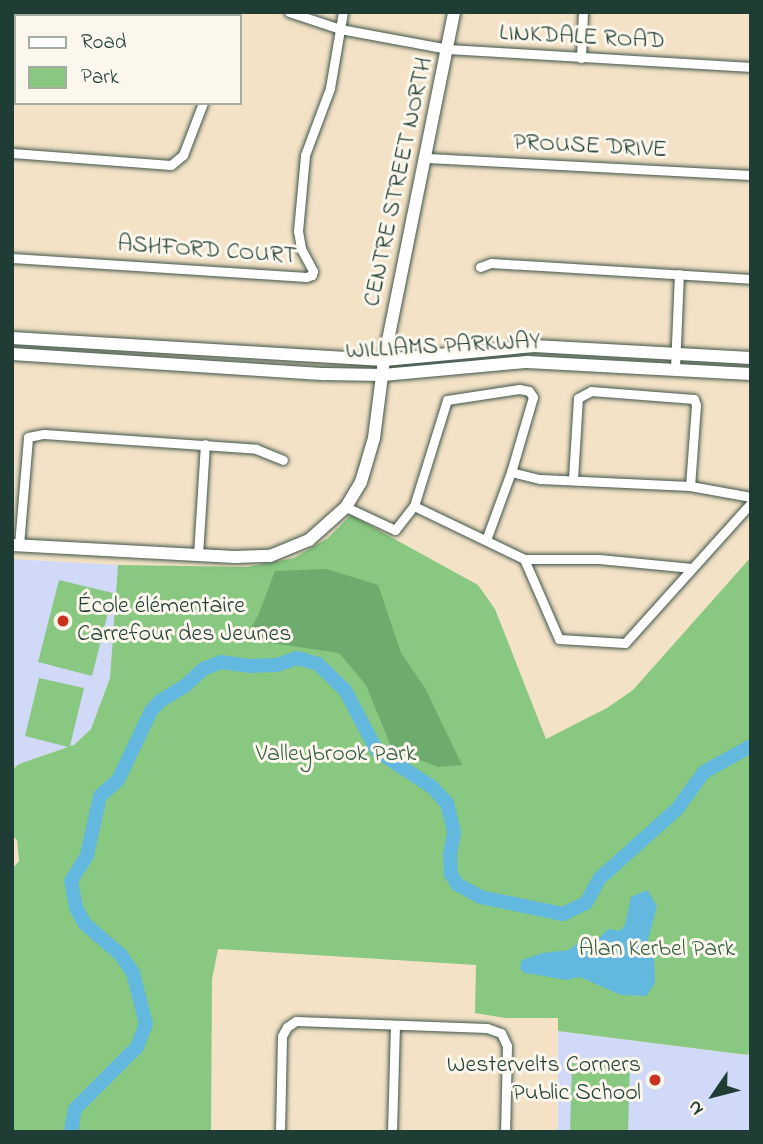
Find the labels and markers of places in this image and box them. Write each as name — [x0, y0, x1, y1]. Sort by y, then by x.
place label: École élémentaire Carrefour des Jeunes — [77, 593, 291, 649]
marker: École élémentaire Carrefour des Jeunes — [55, 613, 71, 629]
place label: Westervelts Corners Public School — [447, 1052, 641, 1108]
marker: Westervelts Corners Public School — [647, 1072, 663, 1088]

